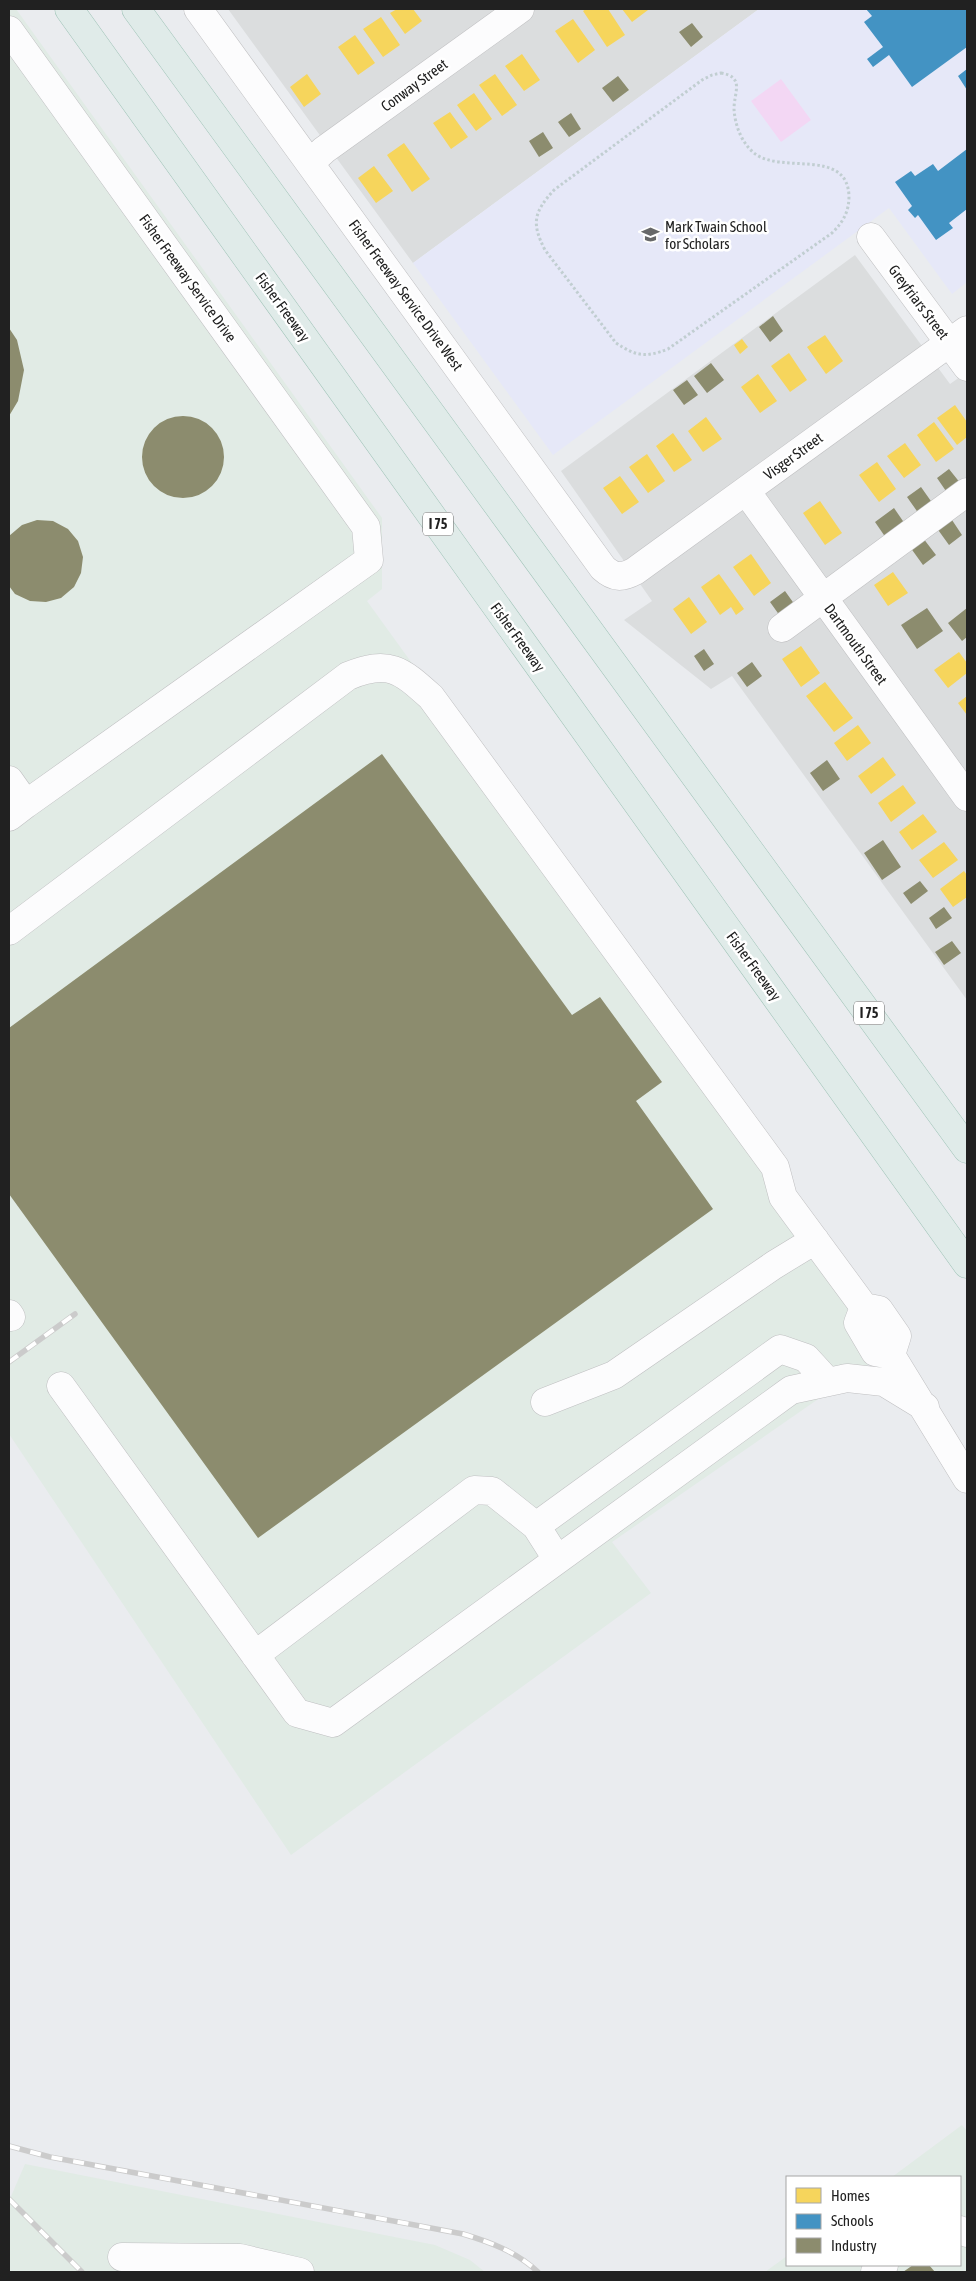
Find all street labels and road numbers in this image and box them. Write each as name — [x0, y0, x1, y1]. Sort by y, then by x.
street label: Conway Street — [377, 55, 451, 115]
street label: Fisher Freeway Service Drive — [136, 211, 240, 345]
street label: Fisher Freeway Service Drive West — [345, 216, 467, 374]
street label: Greyfriars Street — [885, 261, 953, 343]
street label: Fisher Freeway — [252, 269, 314, 345]
street label: Visger Street — [760, 429, 826, 483]
road number: I 75 — [423, 512, 453, 536]
street label: Fisher Freeway — [487, 599, 549, 675]
street label: Dartmouth Street — [821, 600, 891, 688]
street label: Fisher Freeway — [723, 928, 785, 1004]
road number: I 75 — [854, 1001, 884, 1024]

